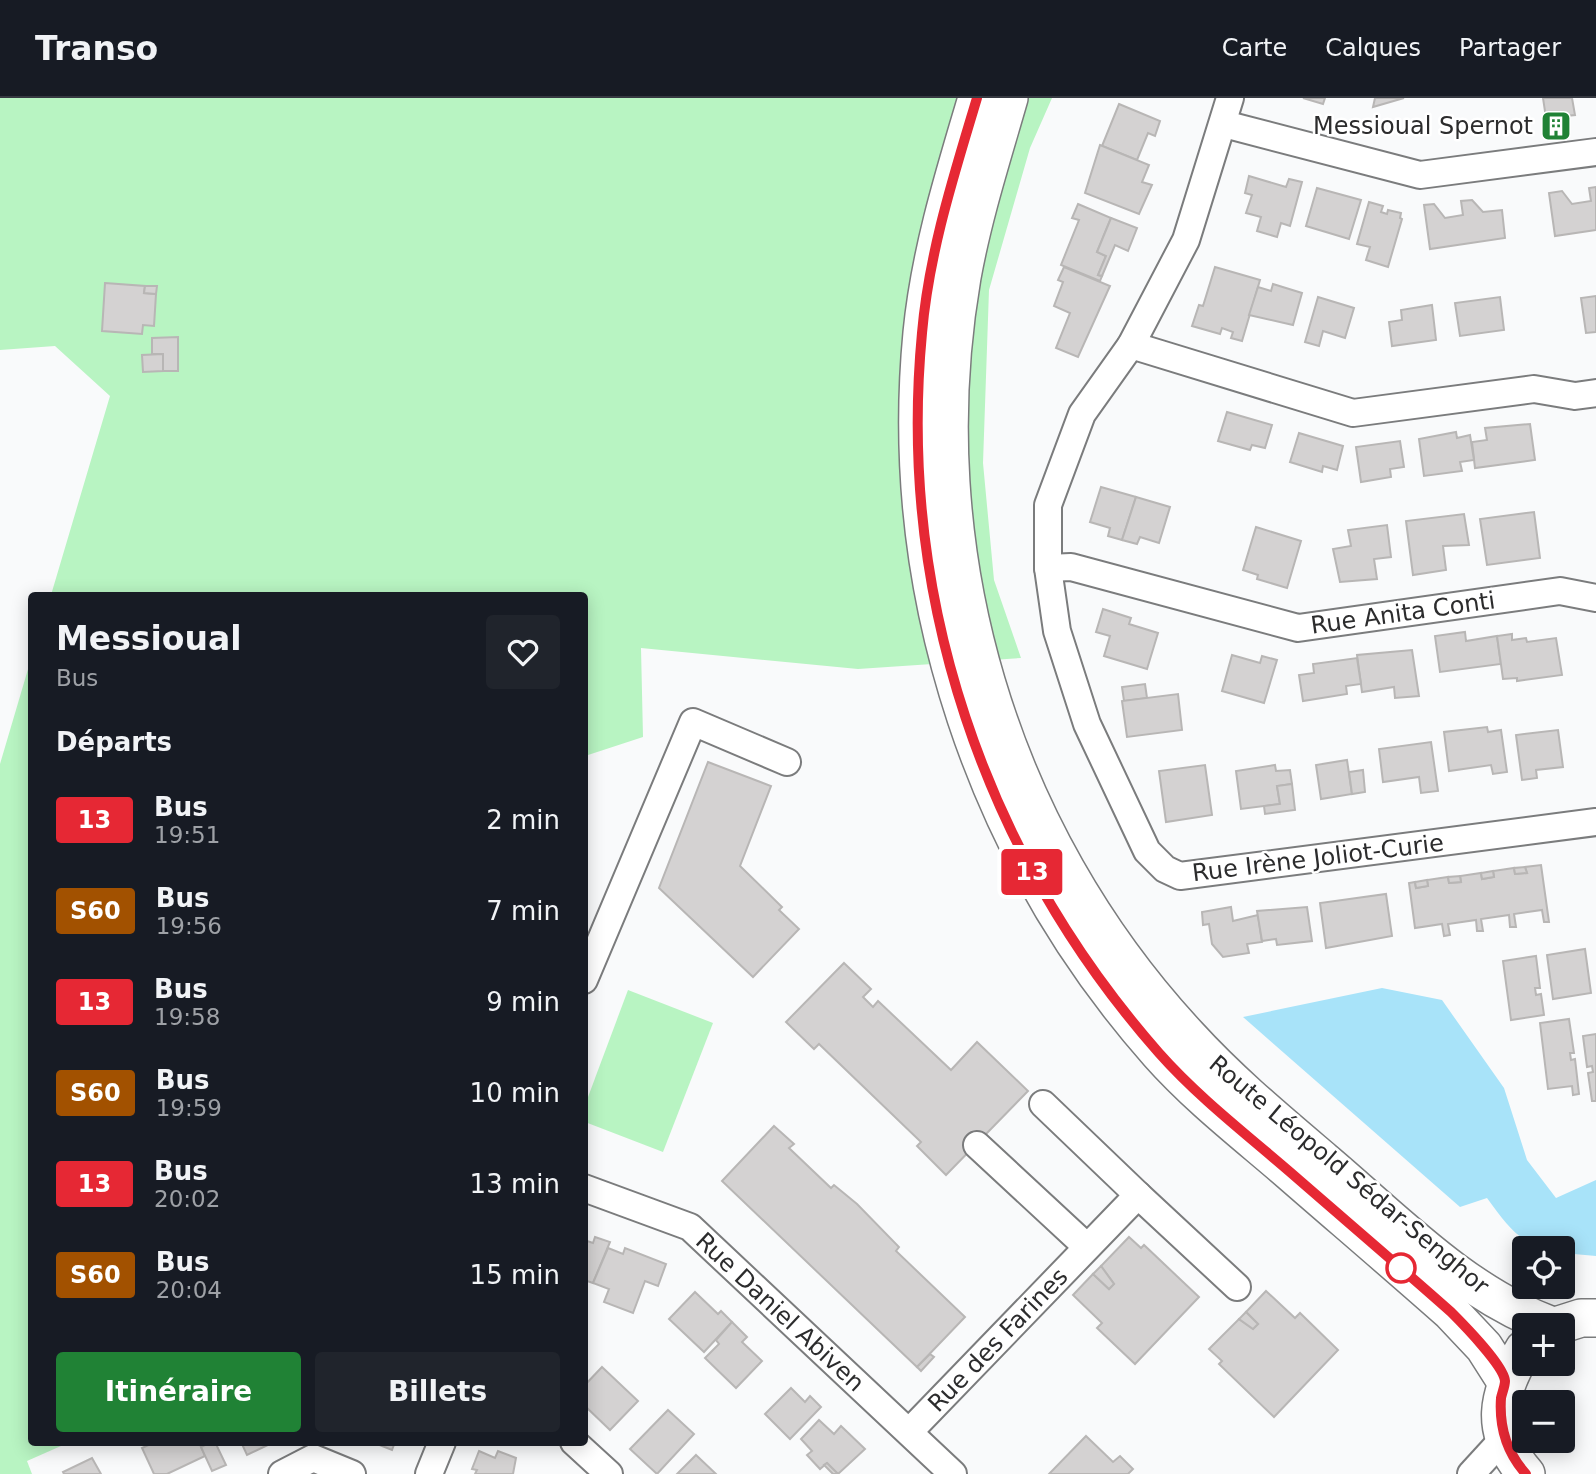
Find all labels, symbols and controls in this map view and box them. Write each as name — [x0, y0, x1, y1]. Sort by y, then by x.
text: Transo — [35, 29, 158, 68]
text: Carte — [1222, 34, 1287, 62]
text: Calques — [1325, 34, 1421, 62]
text: Partager — [1459, 34, 1561, 62]
building icon: Messioual Spernot — [1539, 109, 1573, 143]
place label: Messioual Spernot — [1313, 112, 1533, 140]
street label: Rue Anita Conti — [1309, 586, 1497, 640]
button: heart — [486, 615, 560, 689]
text: Messioual — [56, 619, 242, 658]
text: Bus — [56, 665, 98, 691]
text: Départs — [56, 727, 172, 757]
text: Bus — [154, 792, 208, 822]
text: 2 min — [486, 805, 560, 835]
text: 13 — [78, 806, 111, 834]
text: 19:51 — [154, 822, 220, 848]
street label: Rue Irène Joliot-Curie — [1191, 829, 1445, 887]
line badge: 13 — [1000, 849, 1064, 895]
text: 13 — [1015, 858, 1049, 886]
text: Bus — [156, 883, 210, 913]
text: 7 min — [486, 896, 560, 926]
text: S60 — [70, 897, 121, 925]
text: 19:56 — [156, 913, 222, 939]
text: Bus — [154, 974, 208, 1004]
text: 9 min — [486, 987, 560, 1017]
text: 13 — [78, 988, 111, 1016]
text: 19:58 — [154, 1004, 220, 1030]
street label: Route Léopold Sédar-Senghor — [1204, 1050, 1495, 1300]
text: Bus — [156, 1065, 210, 1095]
text: 10 min — [470, 1078, 560, 1108]
text: S60 — [70, 1079, 121, 1107]
text: 19:59 — [156, 1095, 222, 1121]
text: Bus — [154, 1156, 208, 1186]
text: 13 min — [470, 1169, 560, 1199]
text: 13 — [78, 1170, 111, 1198]
text: 20:02 — [154, 1186, 220, 1212]
street label: Rue Daniel Abiven — [690, 1227, 870, 1397]
map controls — [1512, 1236, 1575, 1453]
button: locate — [1512, 1236, 1575, 1299]
text: Bus — [156, 1247, 210, 1277]
unlabelled marker — [1386, 1253, 1416, 1283]
text: 15 min — [470, 1260, 560, 1290]
text: S60 — [70, 1261, 121, 1289]
street label: Rue des Farines — [922, 1262, 1074, 1418]
text: 20:04 — [156, 1277, 222, 1303]
button: + — [1512, 1313, 1575, 1376]
button: Itinéraire — [56, 1352, 301, 1432]
button: Billets — [315, 1352, 560, 1432]
button: − — [1512, 1390, 1575, 1453]

